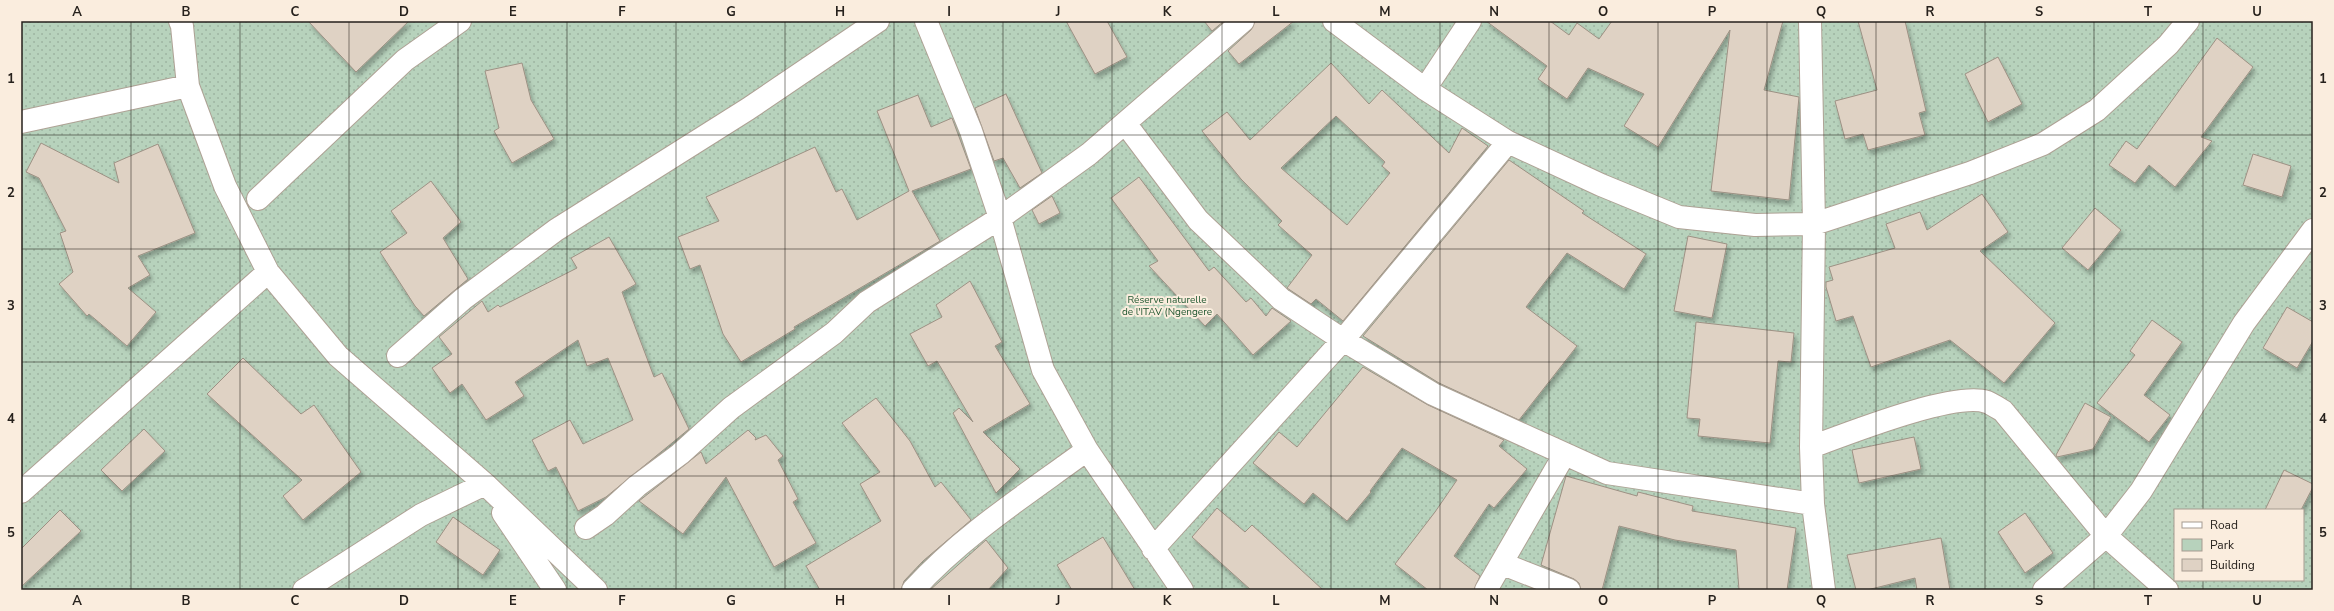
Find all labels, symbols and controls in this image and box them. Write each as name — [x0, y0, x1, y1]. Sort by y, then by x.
text: A — [72, 3, 82, 21]
text: B — [182, 3, 191, 21]
text: C — [291, 3, 300, 21]
text: D — [399, 3, 409, 21]
text: E — [509, 3, 517, 21]
text: F — [618, 3, 626, 21]
text: G — [726, 3, 736, 21]
text: H — [835, 3, 845, 21]
text: I — [947, 3, 951, 21]
text: J — [1055, 3, 1060, 21]
text: K — [1163, 3, 1172, 21]
text: L — [1272, 3, 1280, 21]
text: M — [1379, 3, 1391, 21]
text: N — [1489, 3, 1499, 21]
text: O — [1598, 3, 1608, 21]
text: P — [1708, 3, 1717, 21]
text: Q — [1816, 3, 1826, 21]
text: R — [1926, 3, 1935, 21]
text: S — [2035, 3, 2043, 21]
text: T — [2144, 3, 2153, 21]
text: U — [2252, 3, 2262, 21]
text: 1 — [7, 70, 15, 88]
text: 1 — [2319, 70, 2327, 88]
text: 2 — [7, 184, 15, 202]
text: 2 — [2319, 184, 2327, 202]
park label: Réserve naturelle de l'ITAV (Ngengere — [1122, 293, 1212, 319]
text: 3 — [7, 297, 15, 315]
text: 3 — [2319, 297, 2327, 315]
text: 4 — [7, 410, 15, 428]
text: 4 — [2319, 410, 2327, 428]
legend — [2174, 509, 2304, 581]
text: Road — [2210, 517, 2238, 533]
text: 5 — [7, 524, 15, 542]
text: 5 — [2319, 524, 2327, 542]
text: Park — [2210, 537, 2235, 553]
text: Building — [2210, 557, 2255, 573]
text: A — [72, 592, 82, 610]
text: B — [182, 592, 191, 610]
text: C — [291, 592, 300, 610]
text: D — [399, 592, 409, 610]
text: E — [509, 592, 517, 610]
text: F — [618, 592, 626, 610]
text: G — [726, 592, 736, 610]
text: H — [835, 592, 845, 610]
text: I — [947, 592, 951, 610]
text: J — [1055, 592, 1060, 610]
text: K — [1163, 592, 1172, 610]
text: L — [1272, 592, 1280, 610]
text: M — [1379, 592, 1391, 610]
text: N — [1489, 592, 1499, 610]
text: O — [1598, 592, 1608, 610]
text: P — [1708, 592, 1717, 610]
text: Q — [1816, 592, 1826, 610]
text: R — [1926, 592, 1935, 610]
text: S — [2035, 592, 2043, 610]
text: T — [2144, 592, 2153, 610]
text: U — [2252, 592, 2262, 610]

